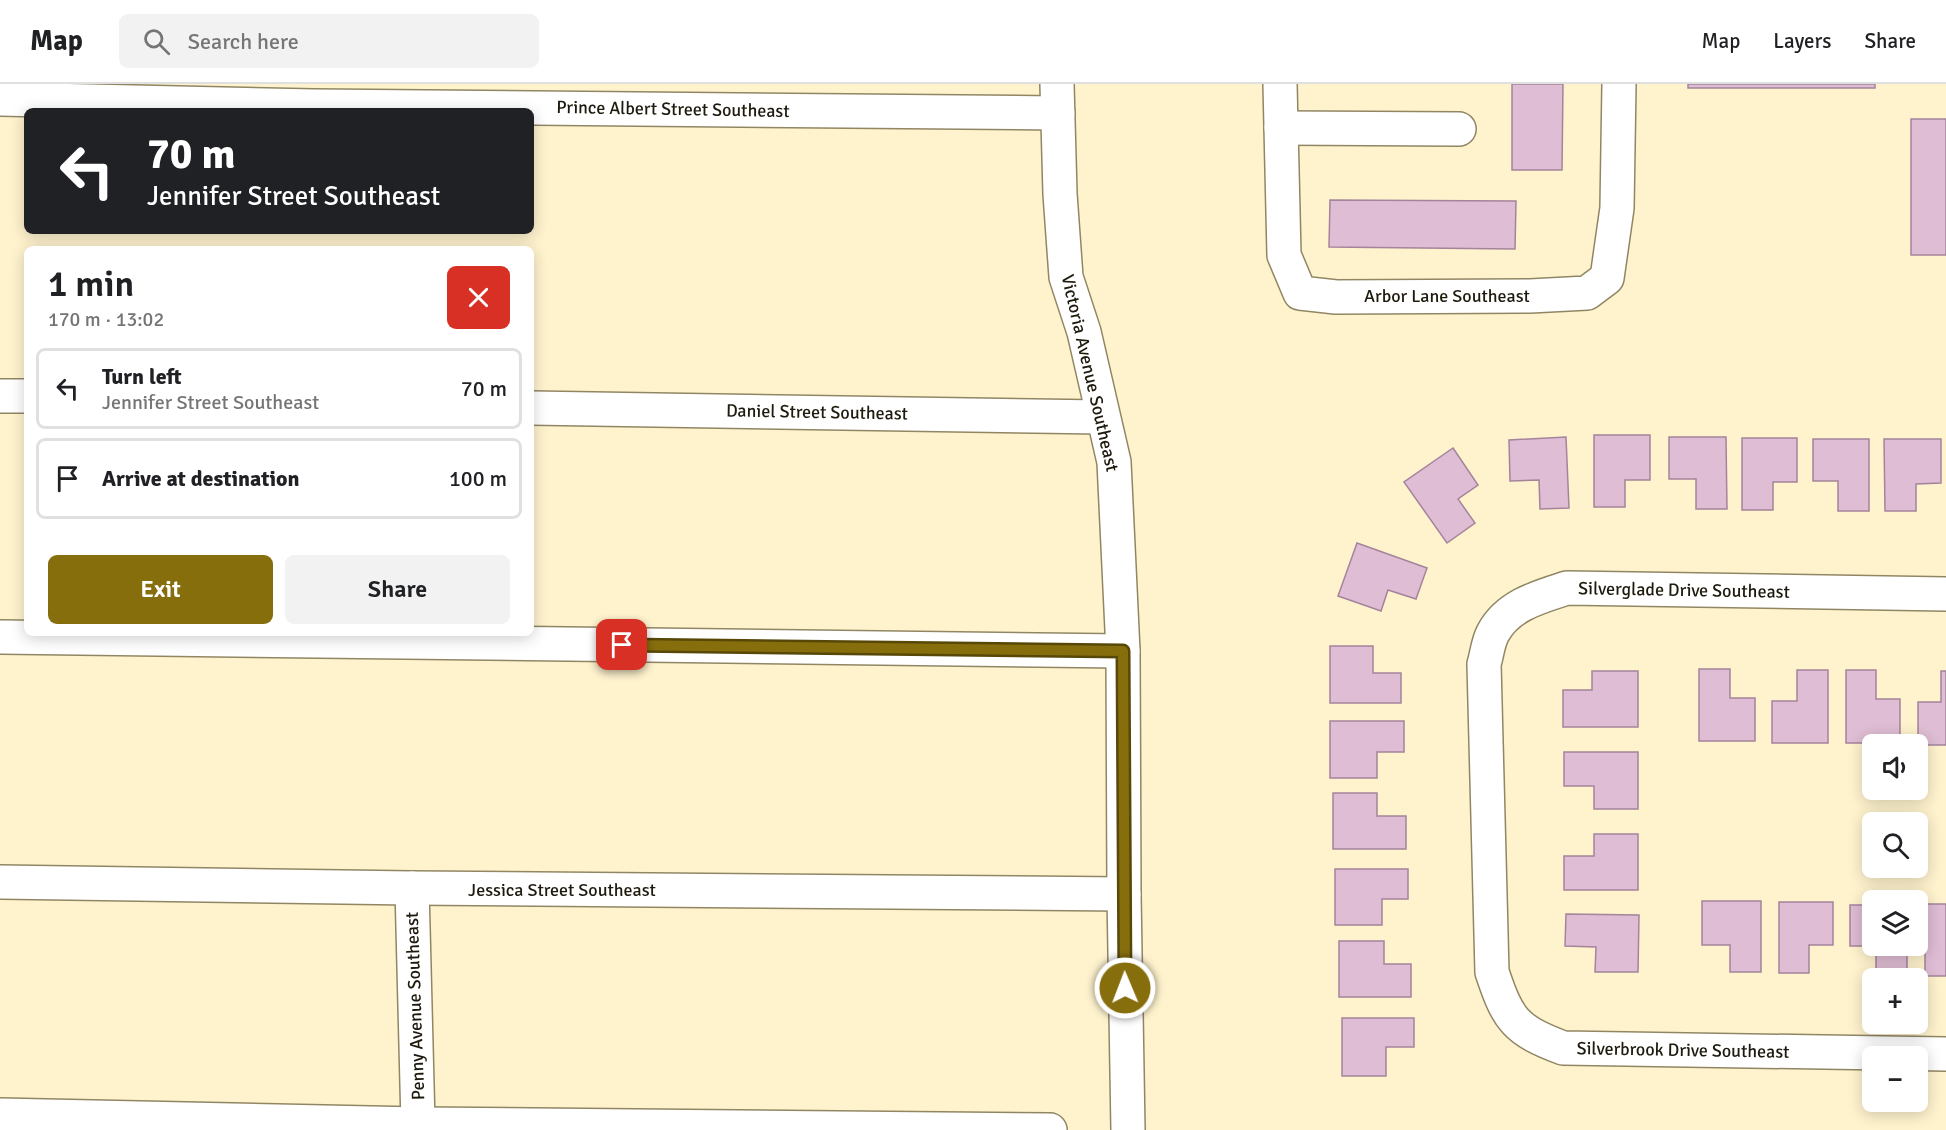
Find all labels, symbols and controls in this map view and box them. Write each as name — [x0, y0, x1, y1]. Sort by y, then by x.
search box — [119, 14, 539, 68]
text: Map — [30, 24, 83, 58]
icon: search — [140, 25, 173, 58]
text: Search here — [188, 28, 299, 55]
text: Map — [1702, 28, 1740, 54]
text: Layers — [1773, 28, 1831, 54]
text: Share — [1864, 28, 1916, 54]
street label: Prince Albert Street Southeast — [556, 96, 790, 122]
text: 70 m — [147, 129, 236, 180]
icon: left — [48, 132, 126, 210]
text: Jennifer Street Southeast — [147, 180, 440, 213]
text: 1 min — [48, 262, 134, 307]
button: close — [447, 266, 510, 329]
street label: Victoria Avenue Southeast — [1057, 272, 1123, 474]
street label: Arbor Lane Southeast — [1364, 285, 1530, 307]
text: 170 m · 13:02 — [48, 307, 164, 332]
text: Turn left — [102, 363, 182, 390]
icon: left — [51, 372, 84, 405]
text: 70 m — [461, 375, 507, 402]
text: Jennifer Street Southeast — [102, 390, 319, 415]
street label: Daniel Street Southeast — [726, 399, 908, 425]
icon: arrive — [51, 462, 84, 495]
text: Arrive at destination — [102, 465, 299, 492]
text: 100 m — [449, 465, 507, 492]
button: Exit — [48, 555, 273, 624]
button: Share — [285, 555, 510, 624]
street label: Silverglade Drive Southeast — [1578, 577, 1790, 603]
pin — [596, 619, 647, 670]
icon: arrive — [605, 628, 638, 661]
map controls — [1862, 734, 1928, 1112]
button: sound — [1862, 734, 1928, 800]
button: search — [1862, 812, 1928, 878]
street label: Jessica Street Southeast — [468, 879, 656, 901]
button: layers — [1862, 890, 1928, 956]
street label: Penny Avenue Southeast — [401, 912, 429, 1100]
position arrow — [1093, 956, 1157, 1020]
button: + — [1862, 968, 1928, 1034]
street label: Silverbrook Drive Southeast — [1576, 1037, 1790, 1063]
button: − — [1862, 1046, 1928, 1112]

